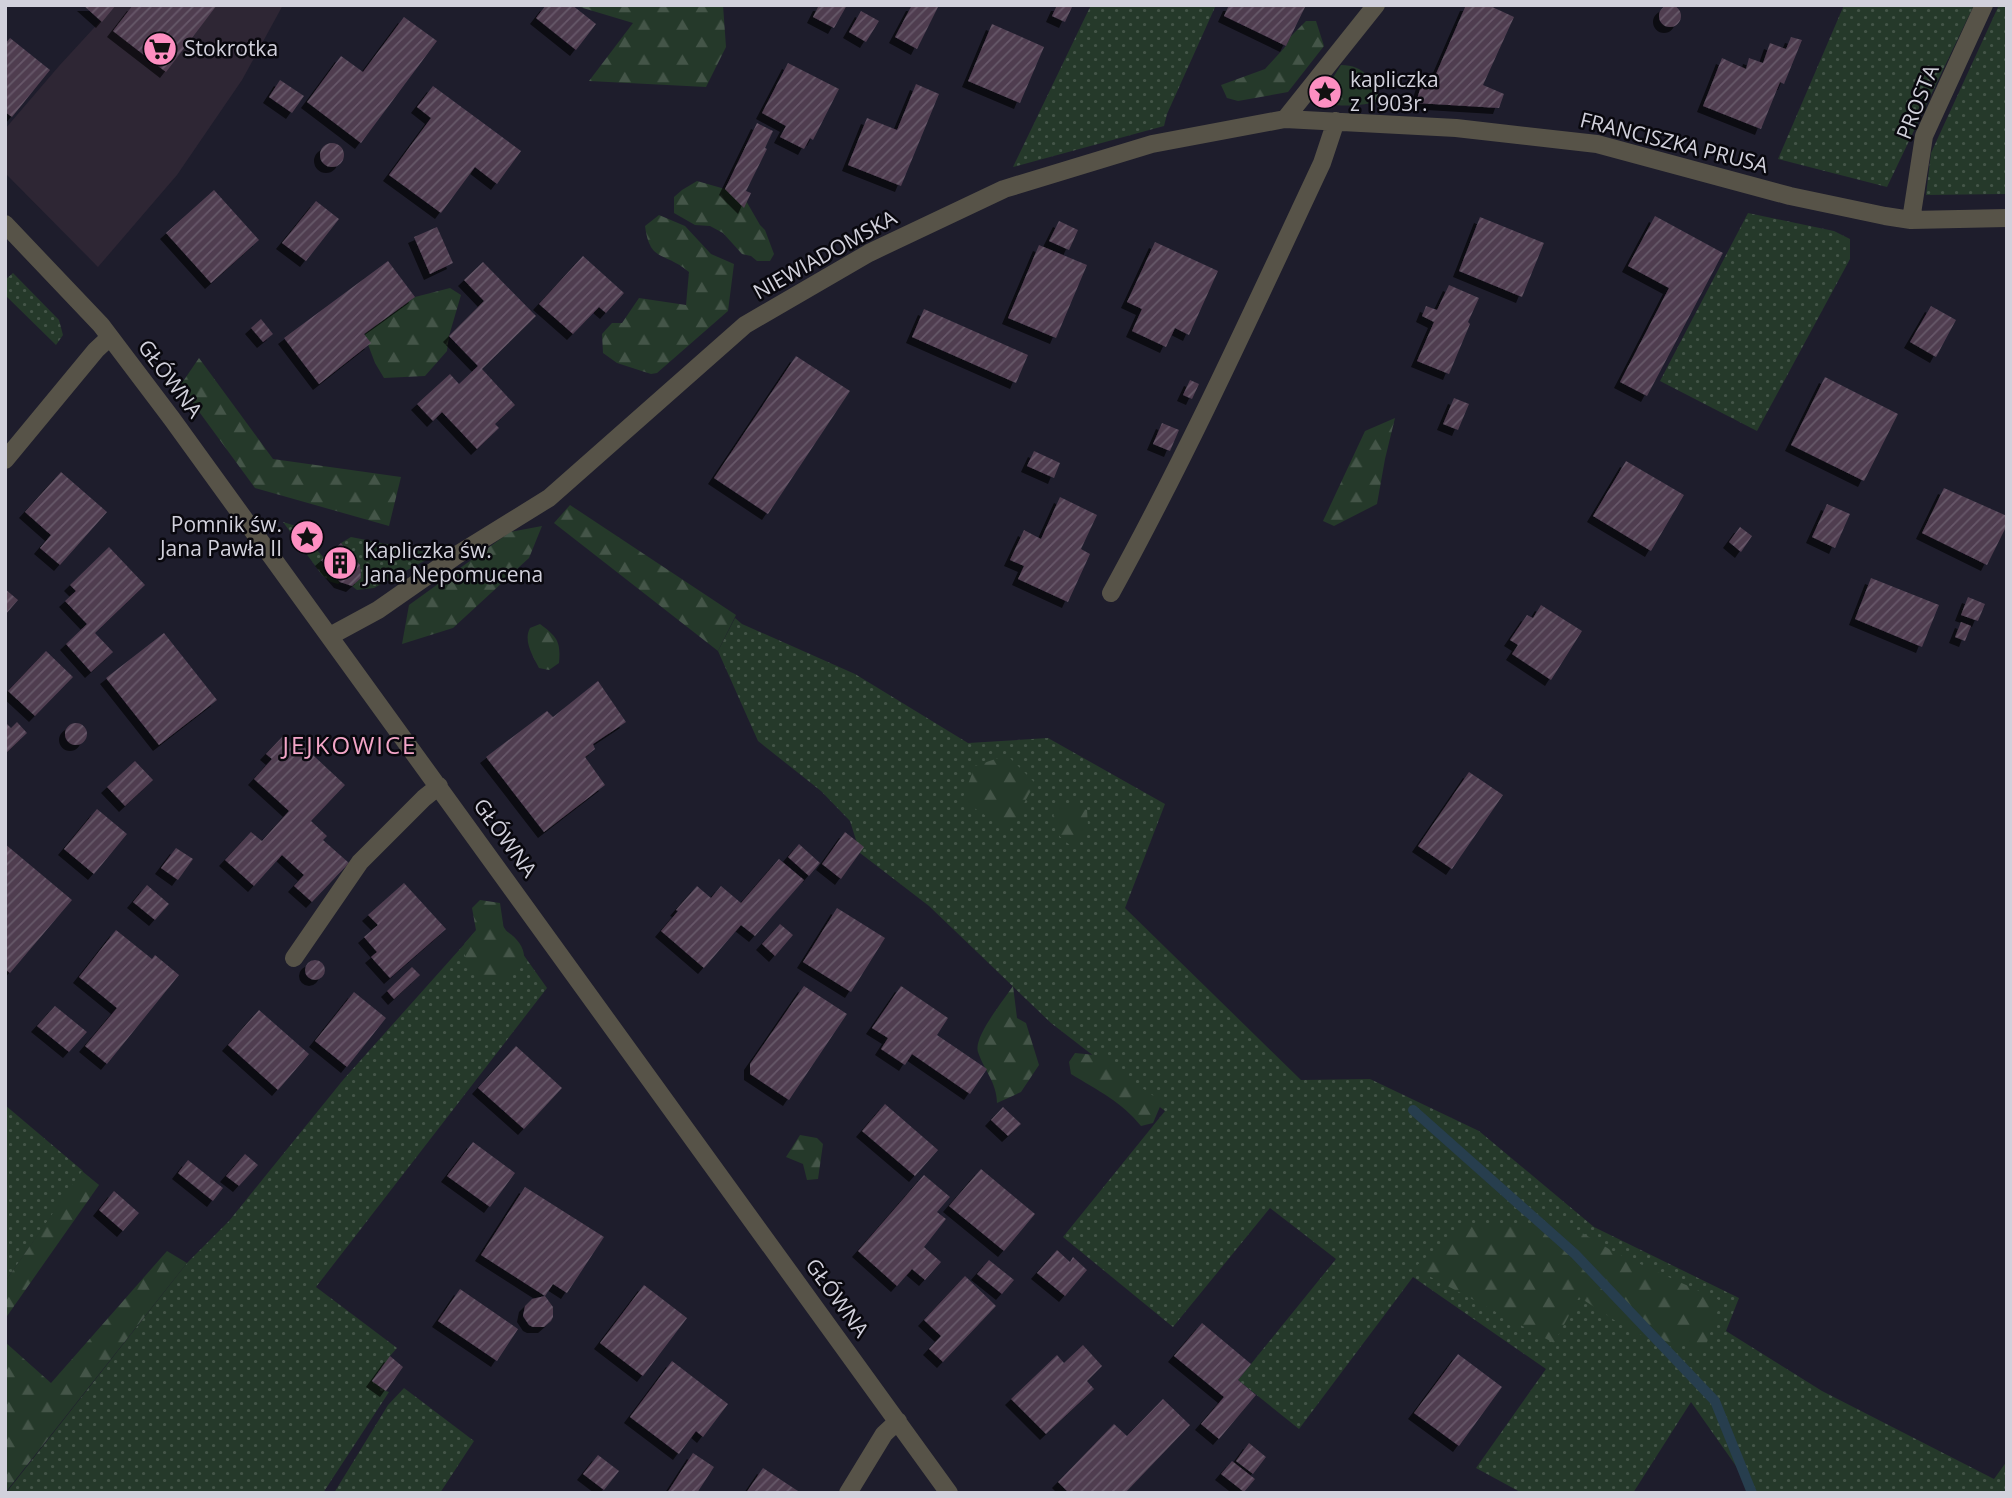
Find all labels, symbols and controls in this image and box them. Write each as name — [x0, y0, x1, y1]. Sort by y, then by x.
supermarket icon: Stokrotka — [141, 30, 179, 68]
place label: Stokrotka — [184, 34, 278, 62]
street label: PROSTA — [1889, 59, 1945, 143]
place label: kapliczka z 1903r. — [1350, 65, 1439, 117]
place icon: kapliczka z 1903r. — [1306, 73, 1344, 111]
street label: FRANCISZKA PRUSA — [1577, 105, 1772, 179]
street label: NIEWIADOMSKA — [748, 203, 902, 305]
street label: GŁÓWNA — [132, 334, 210, 424]
place label: Pomnik św. Jana Pawła II — [158, 510, 282, 562]
place icon: Pomnik św. Jana Pawła II — [288, 518, 326, 556]
place label: Kapliczka św. Jana Nepomucena — [362, 536, 543, 588]
building icon: Kapliczka św. Jana Nepomucena — [321, 544, 359, 582]
district label: JEJKOWICE — [281, 728, 417, 761]
street label: GŁÓWNA — [468, 792, 544, 883]
street label: GŁÓWNA — [800, 1252, 876, 1343]

